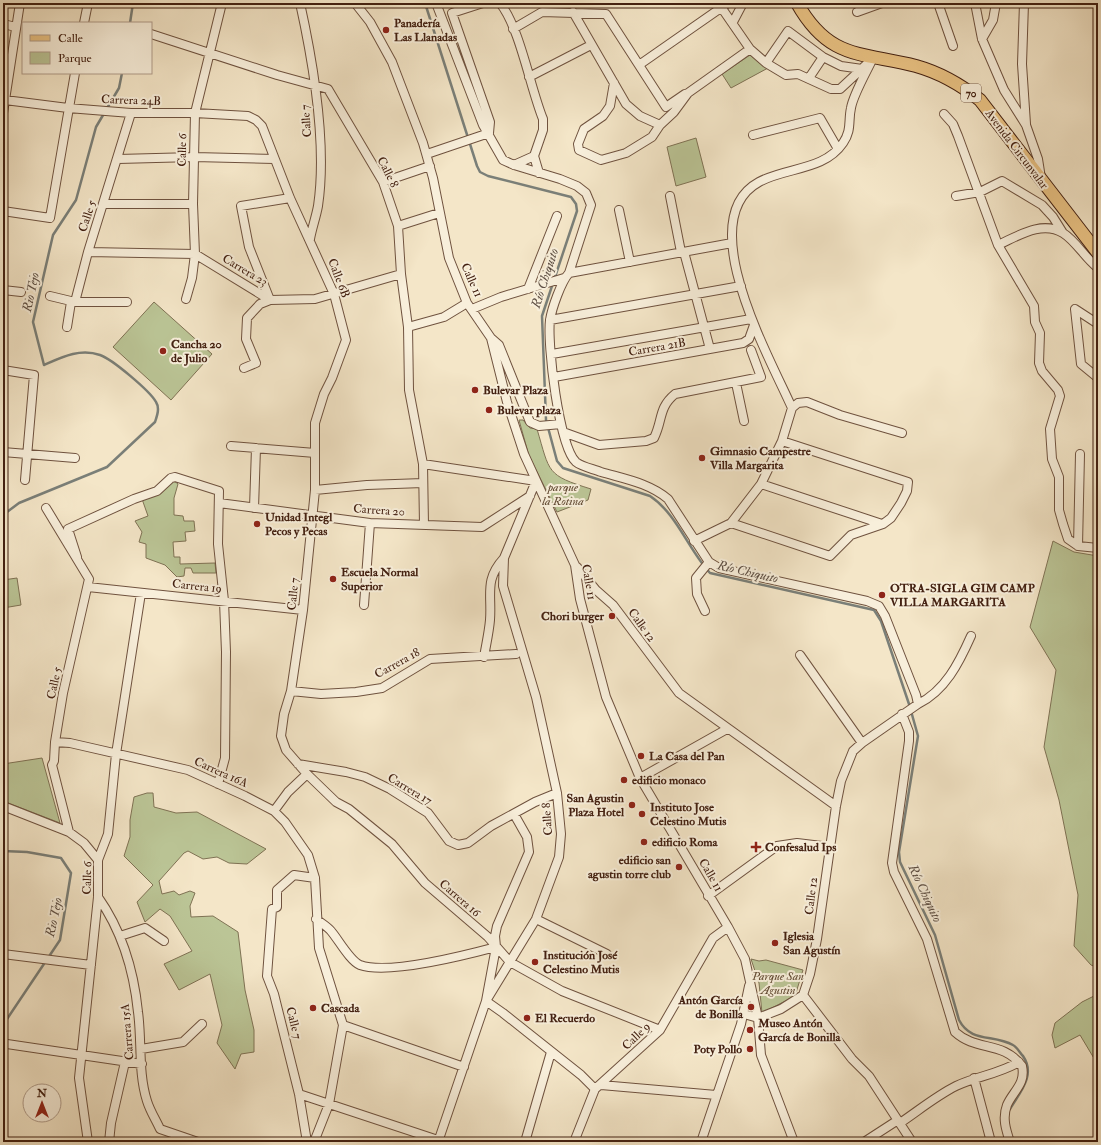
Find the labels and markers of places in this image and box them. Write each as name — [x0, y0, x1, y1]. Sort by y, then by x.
place label: Panadería Las Llanadas — [394, 16, 457, 45]
marker: Panadería Las Llanadas — [381, 25, 391, 35]
place label: Cancha 20 de Julio — [171, 337, 222, 366]
marker: Cancha 20 de Julio — [158, 346, 168, 356]
place label: Bulevar Plaza — [483, 383, 549, 398]
marker: Bulevar Plaza — [470, 385, 480, 395]
place label: Bulevar plaza — [497, 403, 562, 418]
marker: Bulevar plaza — [484, 405, 494, 415]
place label: Gimnasio Campestre Villa Margarita — [709, 444, 812, 473]
marker: Gimnasio Campestre Villa Margarita — [697, 453, 707, 463]
place label: Unidad Integl Pecos y Pecas — [265, 510, 333, 539]
marker: Unidad Integl Pecos y Pecas — [252, 519, 262, 529]
place label: Escuela Normal Superior — [341, 565, 419, 594]
marker: Escuela Normal Superior — [328, 574, 338, 584]
place label: OTRA-SIGLA GIM CAMP VILLA MARGARITA — [889, 581, 1035, 610]
marker: OTRA-SIGLA GIM CAMP VILLA MARGARITA — [877, 590, 887, 600]
place label: Chori burger — [541, 609, 605, 624]
marker: Chori burger — [607, 611, 617, 621]
place label: La Casa del Pan — [649, 749, 726, 764]
marker: La Casa del Pan — [636, 751, 646, 761]
place label: edificio monaco — [632, 773, 706, 788]
marker: edificio monaco — [619, 775, 629, 785]
place label: San Agustin Plaza Hotel — [566, 791, 625, 820]
marker: San Agustin Plaza Hotel — [627, 800, 637, 810]
place label: Instituto Jose Celestino Mutis — [650, 800, 726, 829]
marker: Instituto Jose Celestino Mutis — [637, 809, 647, 819]
place label: edificio Roma — [652, 835, 719, 850]
marker: edificio Roma — [639, 837, 649, 847]
place label: Confesalud Ips — [765, 840, 836, 855]
marker: Confesalud Ips — [750, 841, 762, 853]
place label: edificio san agustin torre club — [588, 853, 672, 882]
marker: edificio san agustin torre club — [674, 862, 684, 872]
place label: Iglesia San Agustín — [783, 929, 841, 958]
marker: Iglesia San Agustín — [770, 938, 780, 948]
place label: Institución José Celestino Mutis — [543, 948, 619, 977]
marker: Institución José Celestino Mutis — [530, 957, 540, 967]
place label: Antón García de Bonilla — [678, 993, 744, 1022]
place label: Cascada — [321, 1001, 360, 1016]
marker: Antón García de Bonilla — [746, 1002, 756, 1012]
marker: Cascada — [308, 1003, 318, 1013]
place label: El Recuerdo — [535, 1011, 595, 1026]
marker: El Recuerdo — [522, 1013, 532, 1023]
place label: Museo Antón García de Bonilla — [757, 1016, 842, 1045]
marker: Museo Antón García de Bonilla — [745, 1025, 755, 1035]
place label: Poty Pollo — [694, 1042, 742, 1057]
marker: Poty Pollo — [745, 1044, 755, 1054]

